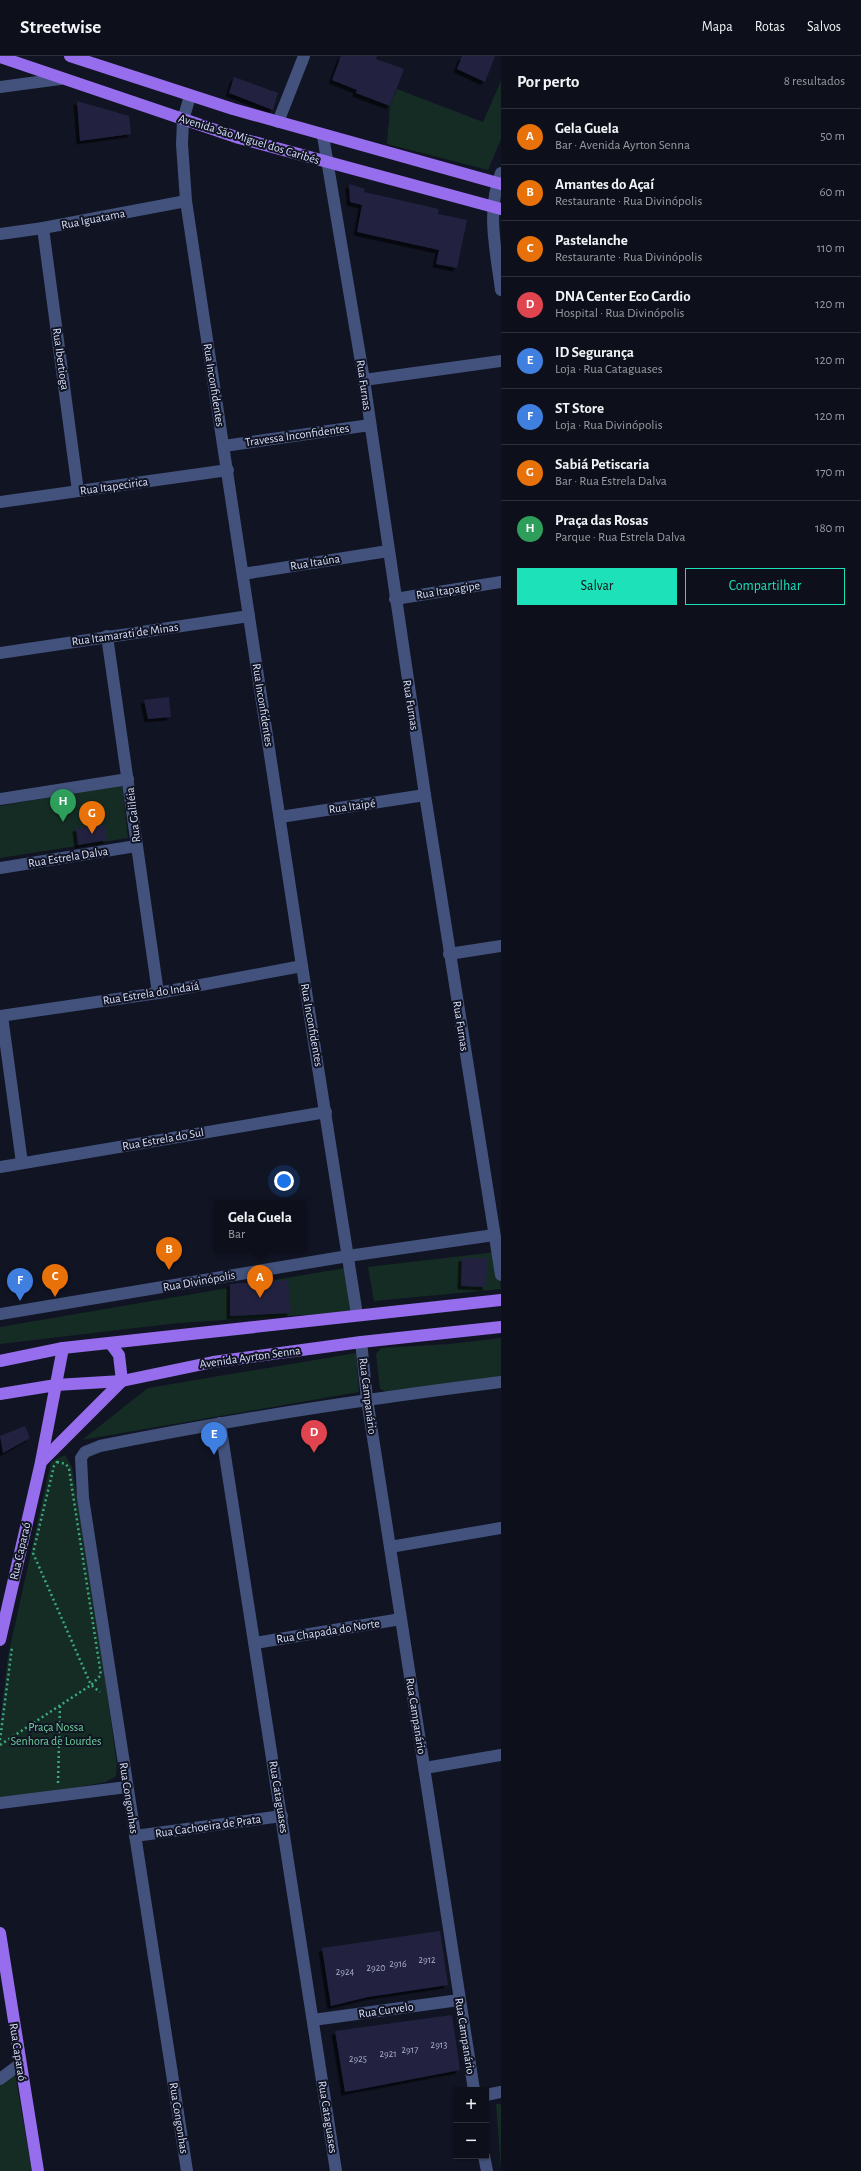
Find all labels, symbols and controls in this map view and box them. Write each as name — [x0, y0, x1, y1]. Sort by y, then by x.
text: Streetwise — [20, 18, 101, 37]
text: Mapa — [702, 20, 733, 34]
text: Rotas — [755, 20, 785, 34]
text: Salvos — [807, 20, 841, 34]
text: Por perto — [517, 73, 580, 90]
text: 8 resultados — [784, 75, 845, 88]
street label: Avenida São Miguel dos Caribés — [177, 112, 321, 166]
text: Gela Guela — [555, 121, 619, 136]
text: A — [526, 130, 534, 143]
text: 50 m — [820, 130, 845, 143]
text: Bar · Avenida Ayrton Senna — [555, 139, 690, 152]
text: Amantes do Açaí — [555, 177, 654, 192]
text: B — [526, 186, 534, 199]
text: 60 m — [819, 186, 845, 199]
text: Restaurante · Rua Divinópolis — [555, 195, 702, 208]
street label: Rua Iguatama — [60, 207, 126, 231]
text: Pastelanche — [555, 233, 628, 248]
text: C — [527, 242, 533, 255]
text: 110 m — [817, 242, 845, 255]
text: Restaurante · Rua Divinópolis — [555, 251, 702, 264]
text: DNA Center Eco Cardio — [555, 289, 691, 304]
text: D — [526, 298, 534, 311]
text: 120 m — [815, 298, 845, 311]
text: Hospital · Rua Divinópolis — [555, 307, 684, 320]
street label: Rua Ibertioga — [51, 327, 71, 391]
street label: Rua Inconfidentes — [201, 343, 227, 427]
text: ID Segurança — [555, 345, 634, 360]
text: E — [527, 354, 533, 367]
text: 120 m — [815, 354, 845, 367]
street label: Rua Furnas — [355, 359, 373, 411]
text: Loja · Rua Cataguases — [555, 363, 663, 376]
text: ST Store — [555, 401, 604, 416]
text: F — [527, 410, 533, 423]
text: 120 m — [815, 410, 845, 423]
text: Loja · Rua Divinópolis — [555, 419, 663, 432]
street label: Travessa Inconfidentes — [244, 422, 350, 448]
text: Sabiá Petiscaria — [555, 457, 649, 472]
text: G — [526, 466, 534, 479]
text: 170 m — [816, 466, 845, 479]
street label: Rua Itapecirica — [79, 475, 149, 497]
text: Bar · Rua Estrela Dalva — [555, 475, 667, 488]
text: Praça das Rosas — [555, 513, 648, 528]
text: H — [525, 522, 535, 535]
text: 180 m — [815, 522, 845, 535]
text: Parque · Rua Estrela Dalva — [555, 531, 685, 544]
street label: Rua Itaúna — [289, 552, 341, 572]
button: Salvar — [517, 568, 677, 605]
button: Compartilhar — [685, 568, 845, 605]
street label: Rua Itapagipe — [415, 579, 481, 601]
street label: Rua Itamarati de Minas — [71, 621, 179, 647]
street label: Rua Inconfidentes — [250, 663, 276, 747]
street label: Rua Furnas — [401, 679, 421, 731]
street label: Rua Galiléia — [124, 786, 142, 843]
pin: H — [50, 789, 76, 822]
street label: Rua Itaipé — [328, 797, 376, 815]
pin: G — [79, 801, 105, 834]
street label: Rua Estrela Dalva — [27, 845, 109, 869]
street label: Rua Estrela do Indaiá — [102, 979, 201, 1007]
street label: Rua Inconfidentes — [299, 983, 325, 1067]
street label: Rua Furnas — [451, 1000, 471, 1052]
street label: Rua Estrela do Sul — [121, 1126, 205, 1152]
your location — [274, 1171, 294, 1191]
popup — [214, 1200, 306, 1252]
text: Gela Guela — [228, 1210, 292, 1225]
text: Bar — [228, 1228, 245, 1241]
pin: B — [156, 1237, 182, 1270]
pin: C — [42, 1264, 68, 1297]
pin: A — [247, 1265, 273, 1298]
pin: F — [7, 1268, 33, 1301]
street label: Rua Divinópolis — [162, 1269, 236, 1293]
street label: Avenida Ayrton Senna — [199, 1344, 302, 1371]
street label: Rua Campanário — [357, 1357, 379, 1435]
pin: D — [301, 1420, 327, 1453]
pin: E — [201, 1422, 227, 1455]
street label: Rua Caparaó — [8, 1521, 32, 1581]
street label: Rua Chapada do Norte — [276, 1617, 380, 1645]
street label: Rua Campanário — [404, 1677, 428, 1755]
park label: Praça Nossa Senhora de Lourdes — [11, 1721, 101, 1747]
street label: Rua Cataguases — [267, 1760, 291, 1834]
street label: Rua Congonhas — [117, 1761, 141, 1835]
street label: Rua Cachoeira de Prata — [154, 1813, 262, 1839]
house number: 2912 — [418, 1955, 436, 1965]
house number: 2916 — [389, 1959, 407, 1969]
house number: 2920 — [366, 1963, 386, 1973]
house number: 2924 — [336, 1967, 354, 1977]
street label: Rua Campanário — [453, 1997, 477, 2075]
street label: Rua Curvelo — [358, 2000, 414, 2020]
street label: Rua Caparaó — [7, 2022, 29, 2082]
house number: 2913 — [431, 2040, 447, 2050]
house number: 2917 — [402, 2045, 418, 2055]
house number: 2921 — [379, 2049, 397, 2059]
house number: 2925 — [349, 2054, 367, 2064]
street label: Rua Cataguases — [316, 2080, 340, 2154]
street label: Rua Congonhas — [167, 2081, 191, 2155]
map controls — [453, 2087, 489, 2159]
button: + — [453, 2087, 489, 2123]
button: − — [453, 2123, 489, 2159]

